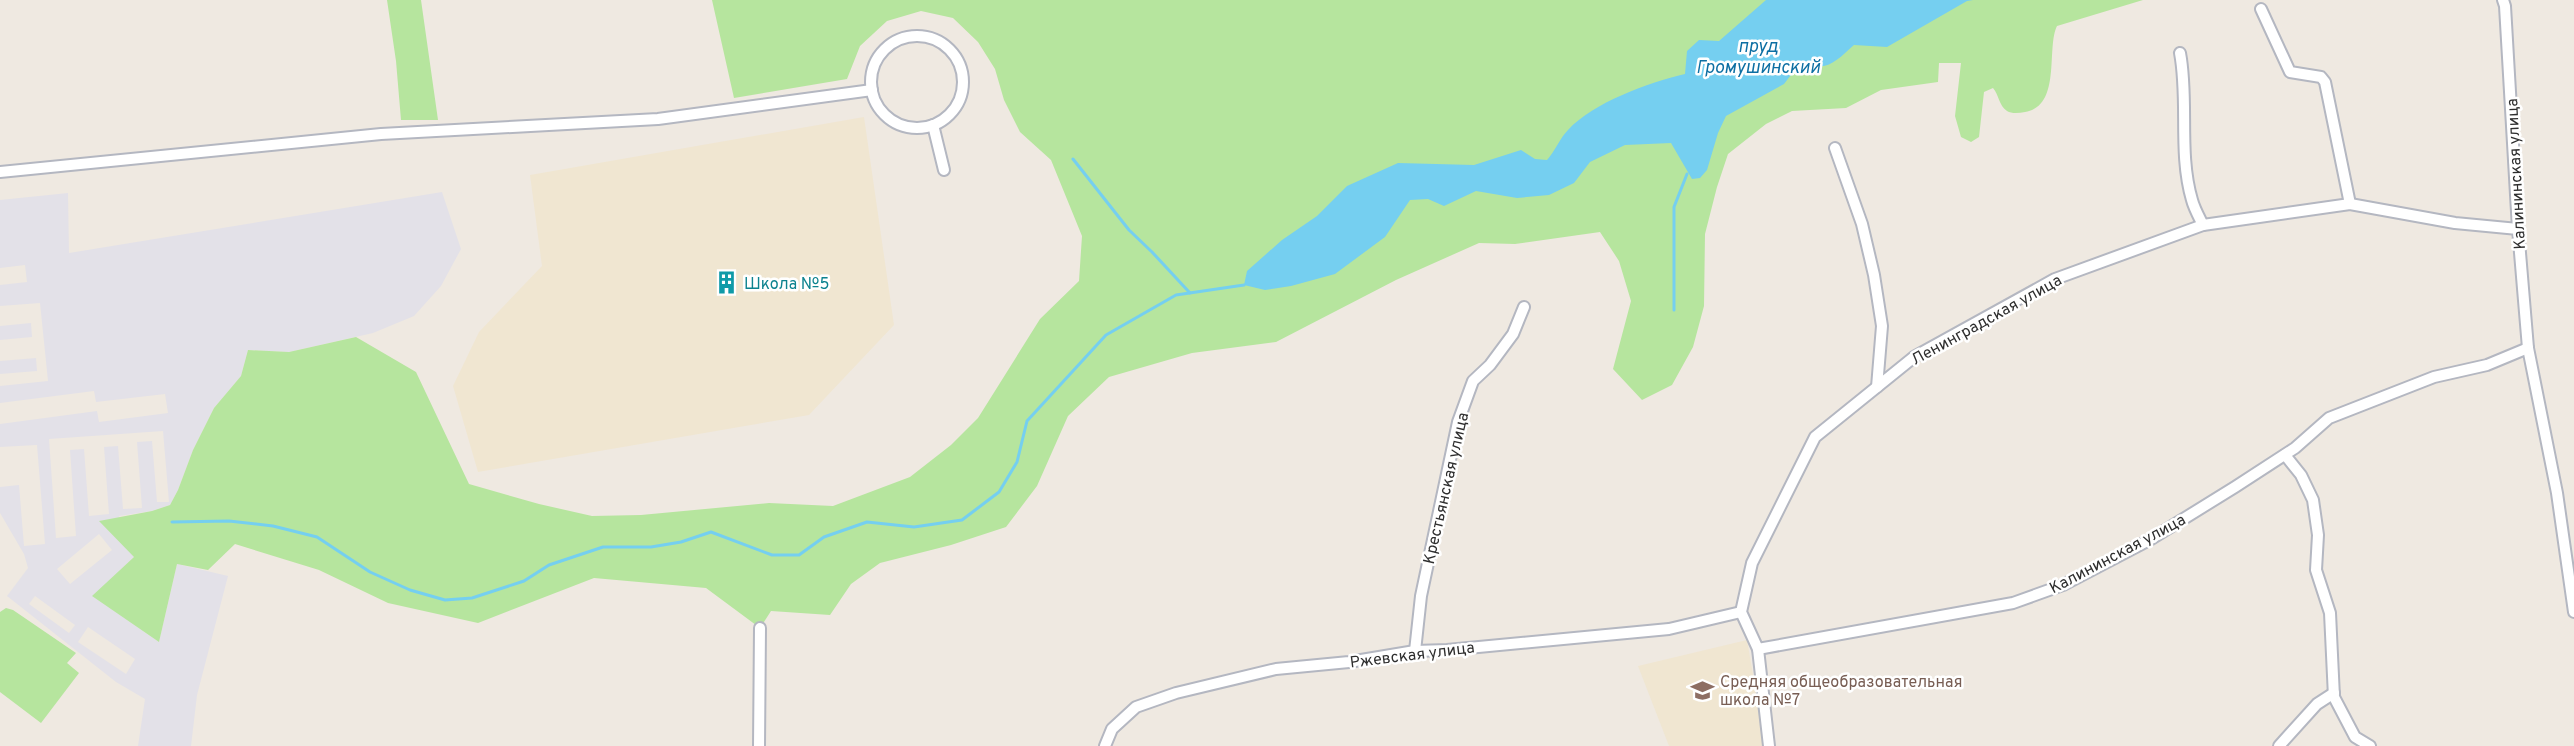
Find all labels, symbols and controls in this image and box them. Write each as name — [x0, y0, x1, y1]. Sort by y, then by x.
water label: пруд Громушинский — [1696, 36, 1821, 80]
street label: Калининская улица — [2503, 98, 2531, 250]
building icon: Школа №5 — [713, 270, 739, 296]
street label: Ленинградская улица — [1908, 271, 2066, 371]
place label: Школа №5 — [744, 275, 829, 295]
street label: Крестьянская улица — [1420, 411, 1474, 566]
street label: Калининская улица — [2046, 510, 2189, 599]
street label: Ржевская улица — [1349, 638, 1476, 674]
place label: Средняя общеобразовательная школа №7 — [1720, 673, 1962, 711]
school or university icon: Средняя общеобразовательная школа №7 — [1689, 677, 1715, 703]

